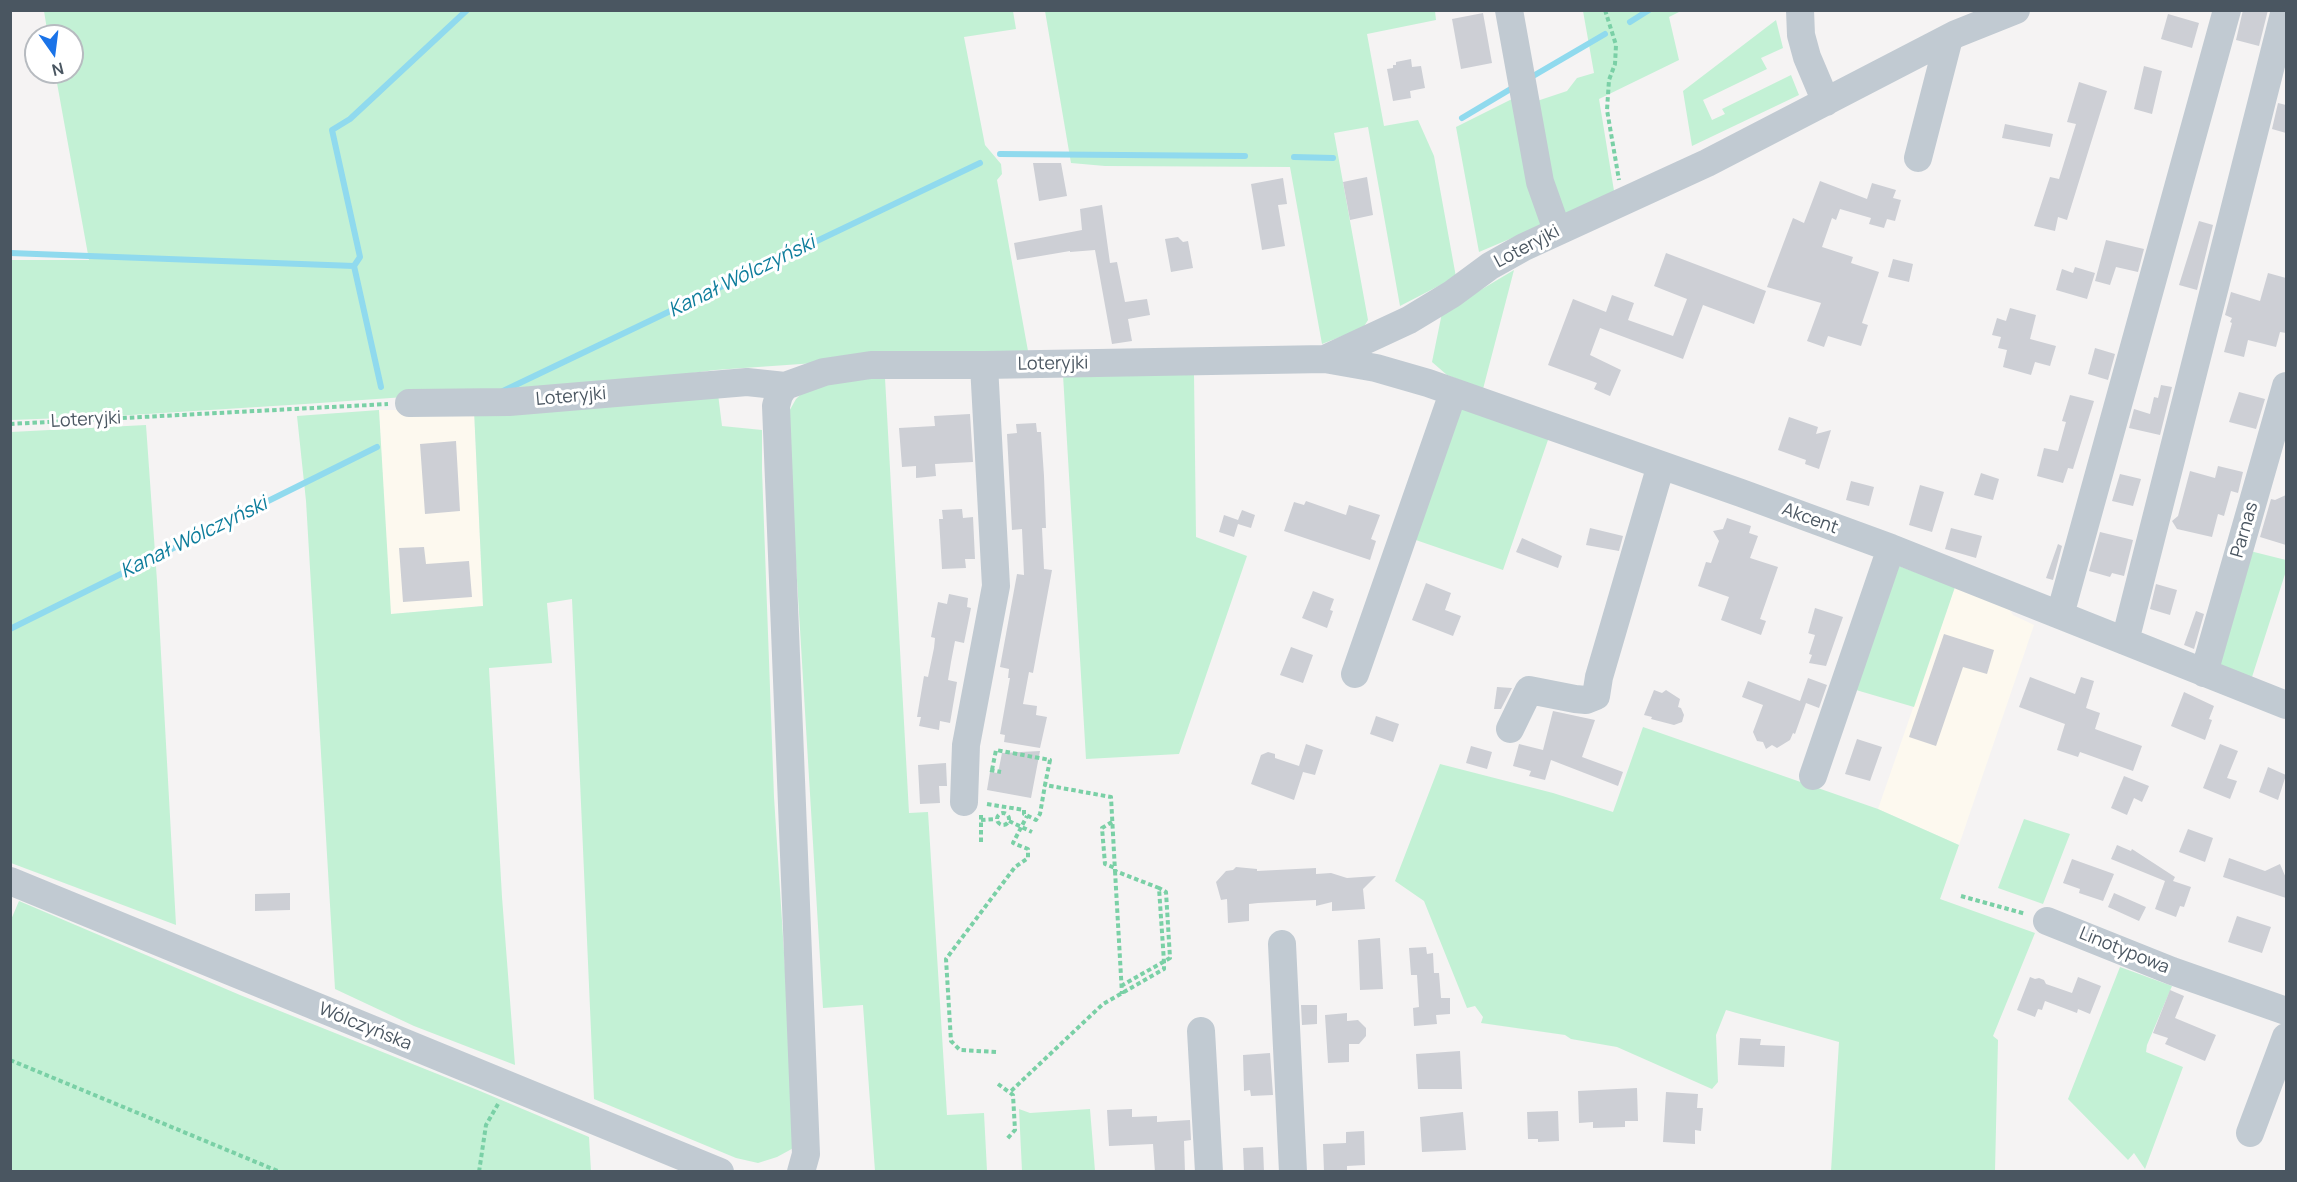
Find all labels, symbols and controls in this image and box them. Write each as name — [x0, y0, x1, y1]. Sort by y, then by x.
north arrow — [24, 24, 84, 84]
text: N — [50, 57, 66, 82]
street label: Loteryjki — [1491, 221, 1563, 273]
water label: Kanał Wólczyński — [665, 231, 819, 323]
street label: Loteryjki — [1017, 353, 1089, 375]
street label: Loteryjki — [535, 383, 607, 411]
street label: Loteryjki — [50, 407, 122, 433]
water label: Kanał Wólczyński — [117, 492, 271, 584]
street label: Akcent — [1779, 499, 1841, 539]
street label: Parnas — [2227, 500, 2263, 560]
street label: Linotypowa — [2076, 923, 2172, 979]
street label: Wólczyńska — [315, 999, 415, 1055]

